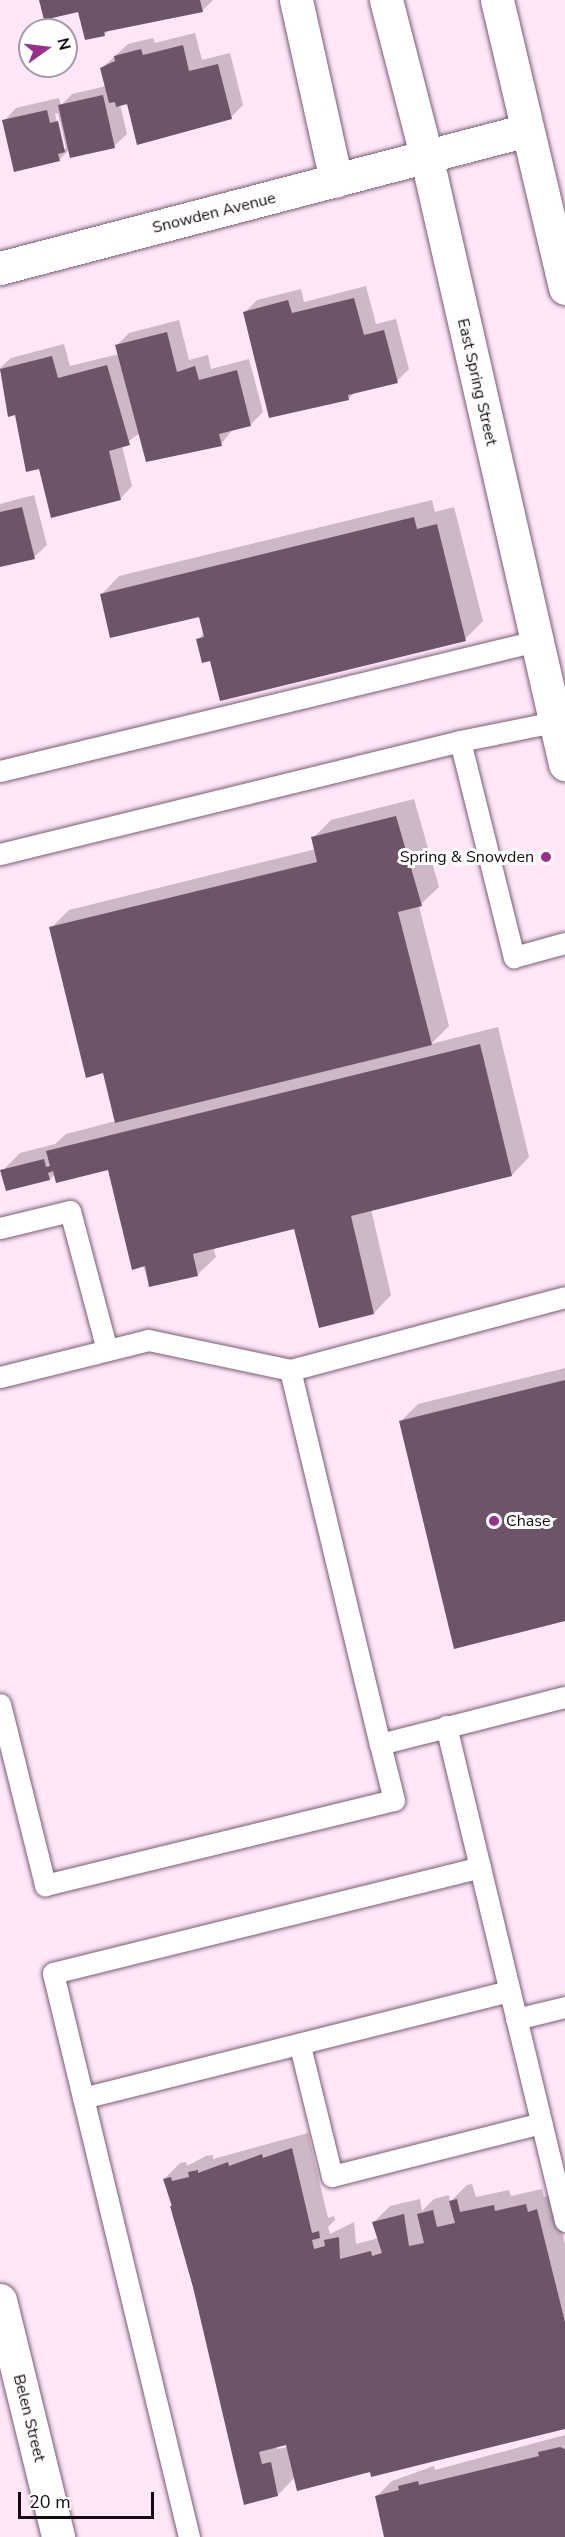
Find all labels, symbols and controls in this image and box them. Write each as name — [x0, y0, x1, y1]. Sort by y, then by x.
north arrow — [18, 18, 78, 78]
text: N — [51, 36, 76, 53]
street label: Snowden Avenue — [150, 188, 278, 238]
street label: East Spring Street — [453, 317, 501, 447]
place label: Spring & Snowden — [400, 847, 534, 867]
marker: Spring & Snowden — [539, 850, 553, 864]
place label: Chase — [506, 1511, 551, 1531]
marker: Chase — [487, 1514, 501, 1528]
street label: Belen Street — [9, 2372, 49, 2464]
scale bar — [21, 2480, 158, 2518]
text: 20 m — [29, 2490, 71, 2514]

